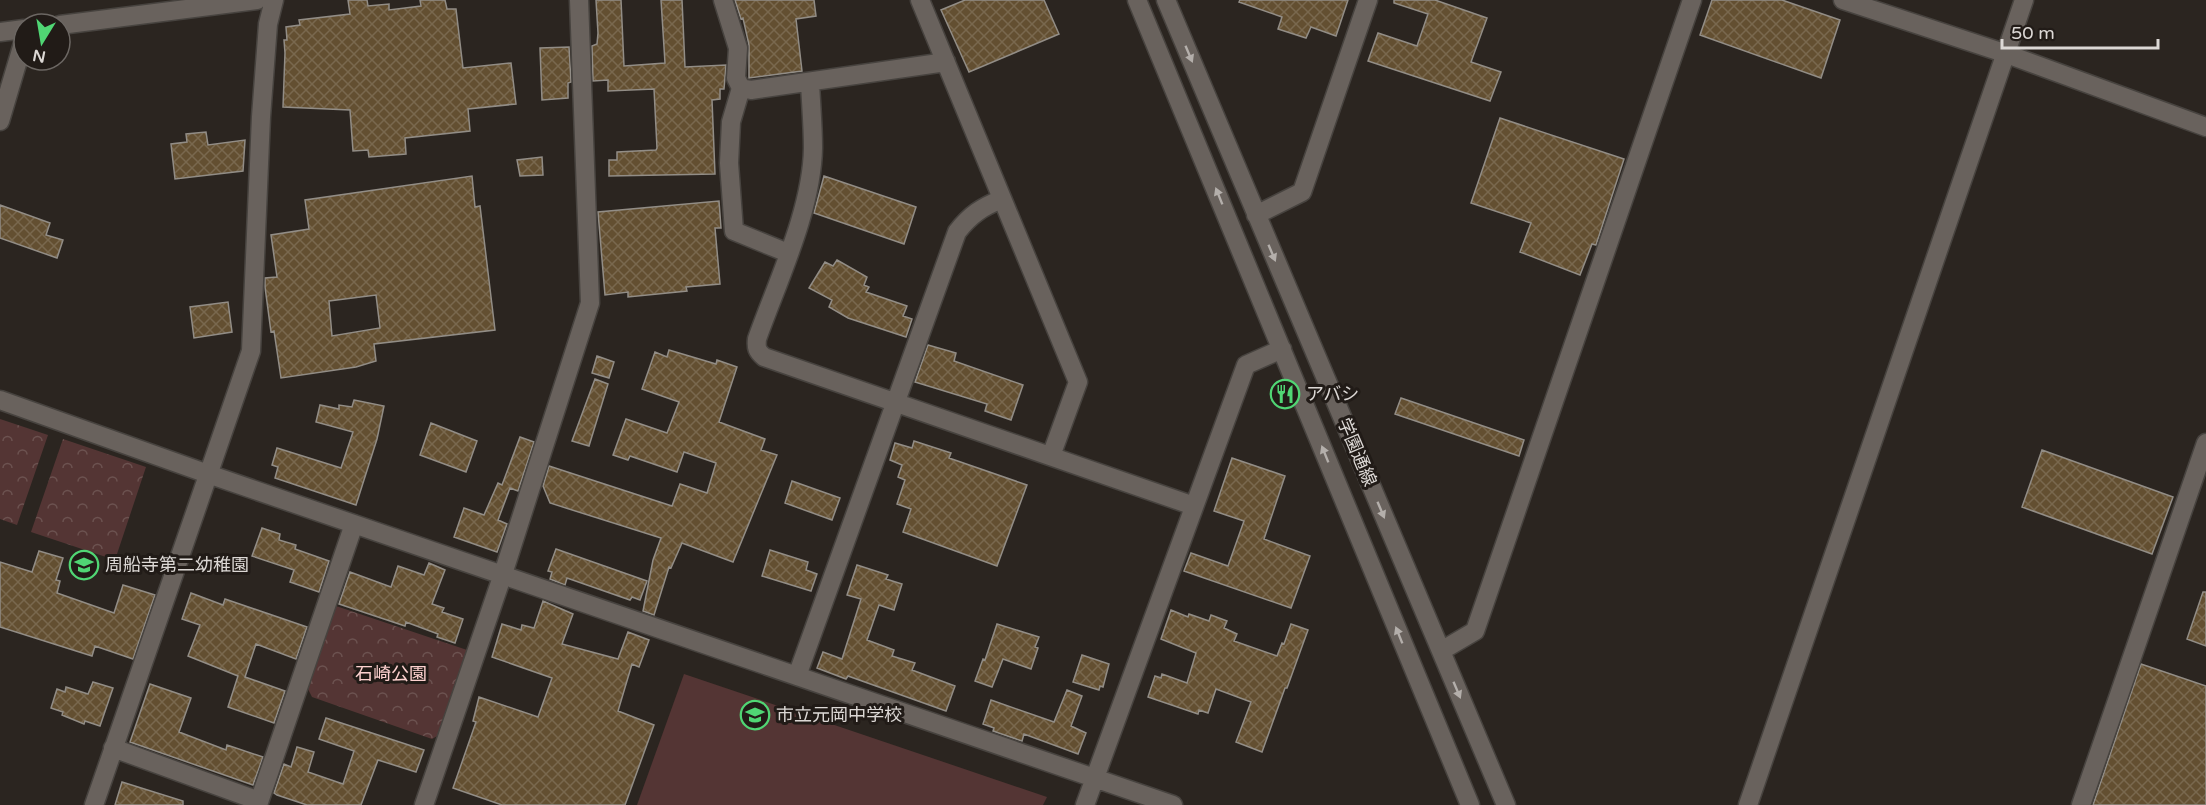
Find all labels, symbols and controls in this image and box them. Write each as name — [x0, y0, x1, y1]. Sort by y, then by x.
north arrow — [12, 12, 72, 72]
scale bar — [2002, 12, 2158, 50]
text: 50 m — [2011, 22, 2055, 44]
text: N — [31, 45, 48, 67]
one-way arrow — [1185, 45, 1194, 63]
one-way arrow — [1214, 187, 1224, 205]
one-way arrow — [1268, 244, 1278, 262]
restaurant icon: アバシ — [1269, 378, 1301, 410]
place label: アバシ — [1306, 383, 1359, 405]
street label: 学園通線 — [1333, 415, 1381, 489]
one-way arrow — [1320, 445, 1329, 463]
one-way arrow — [1377, 501, 1386, 519]
school or university icon: 周船寺第二幼稚園 — [68, 549, 100, 581]
place label: 周船寺第二幼稚園 — [105, 554, 249, 576]
one-way arrow — [1394, 625, 1404, 643]
park label: 石崎公園 — [355, 663, 427, 685]
one-way arrow — [1452, 681, 1462, 699]
school or university icon: 市立元岡中学校 — [739, 699, 771, 731]
place label: 市立元岡中学校 — [776, 704, 902, 726]

